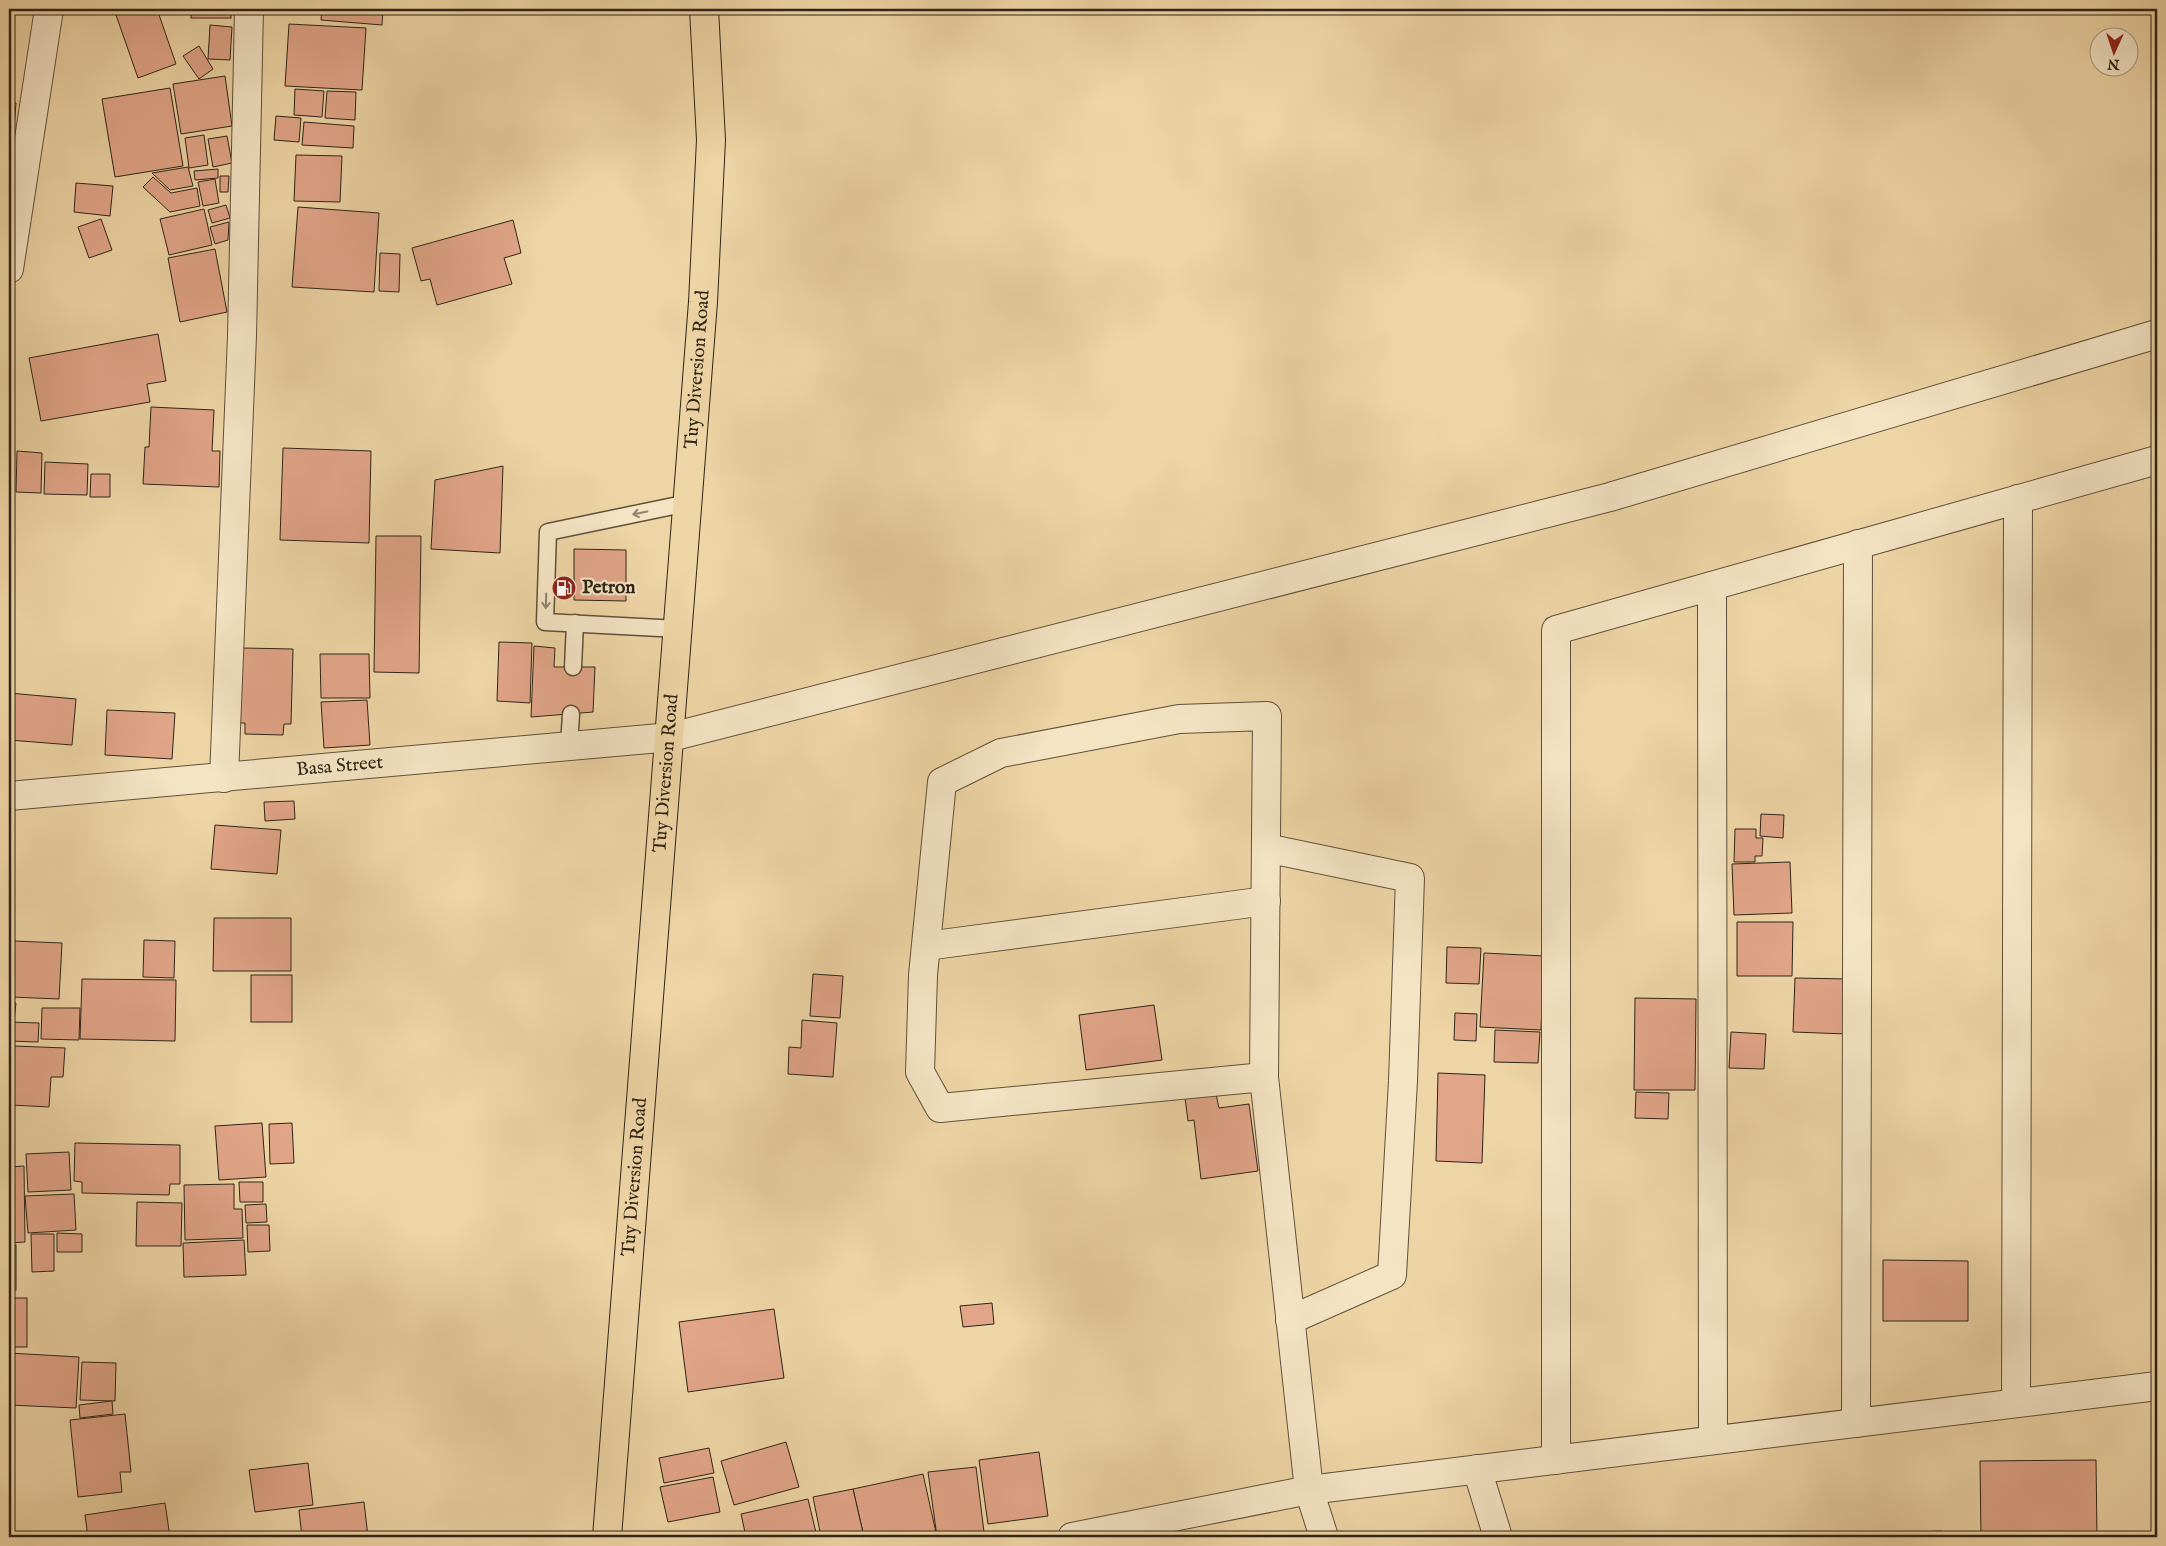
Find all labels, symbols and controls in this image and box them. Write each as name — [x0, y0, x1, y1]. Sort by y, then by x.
north arrow — [2088, 28, 2138, 78]
text: N — [2107, 55, 2121, 73]
street label: Tuy Diversion Road — [680, 289, 716, 450]
one-way arrow — [633, 509, 649, 518]
fuel station icon: Petron — [551, 575, 577, 601]
place label: Petron — [582, 576, 635, 600]
one-way arrow — [541, 592, 551, 609]
street label: Tuy Diversion Road — [648, 692, 685, 854]
street label: Basa Street — [295, 751, 385, 782]
street label: Tuy Diversion Road — [617, 1096, 653, 1257]

